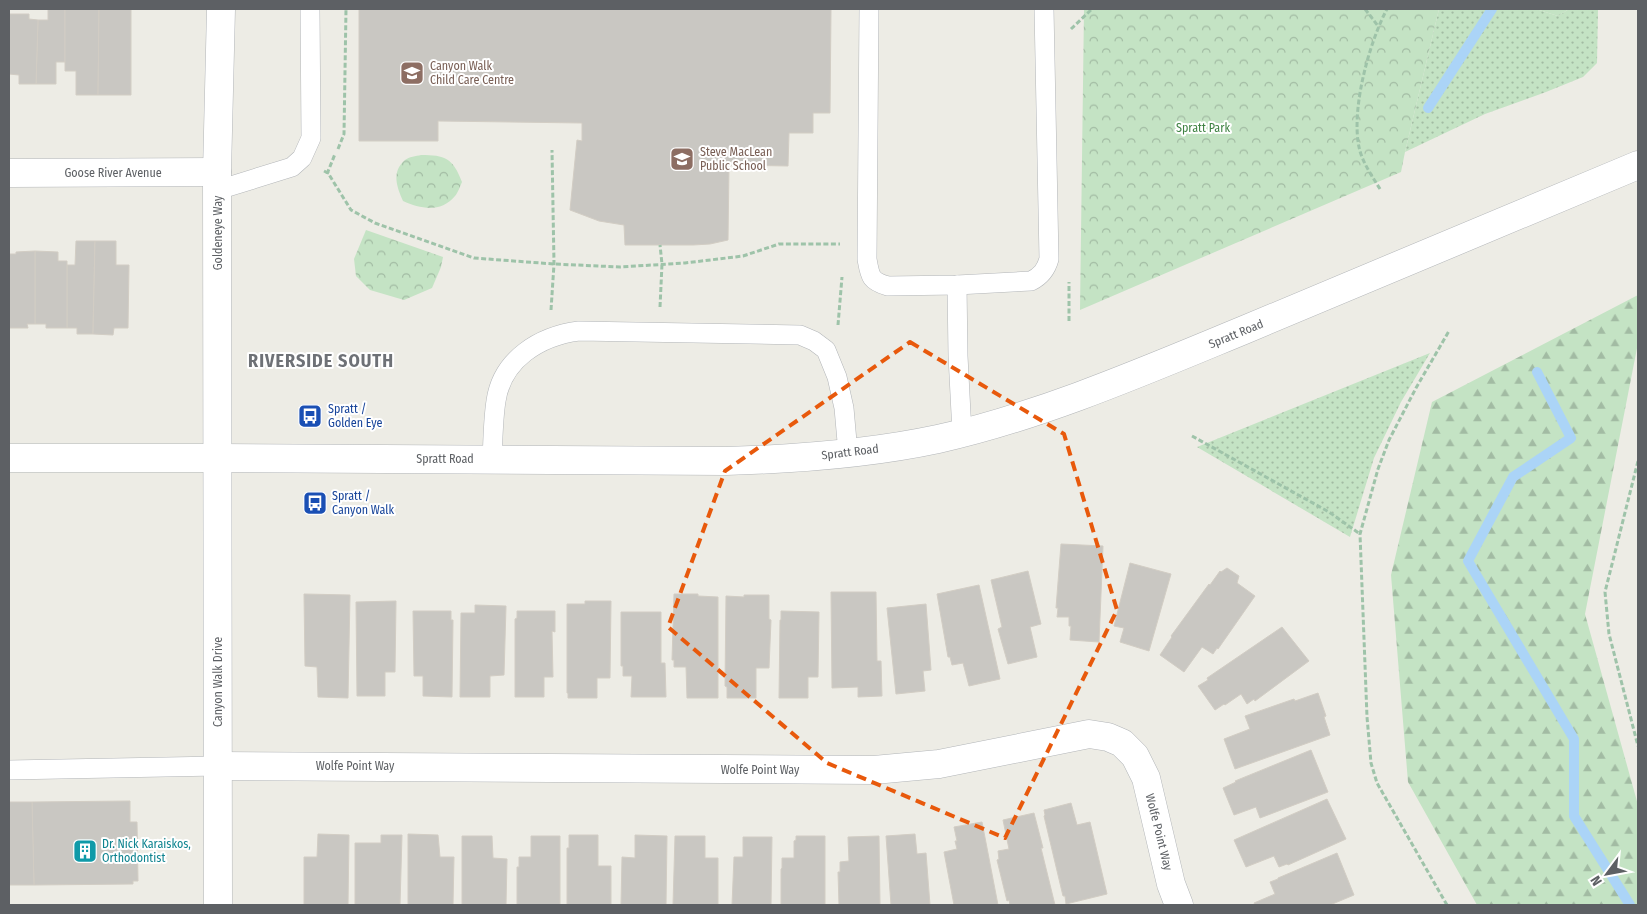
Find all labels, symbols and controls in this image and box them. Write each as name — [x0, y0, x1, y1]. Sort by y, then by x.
place label: Canyon Walk Child Care Centre — [430, 59, 514, 87]
school or university icon: Canyon Walk Child Care Centre — [399, 60, 425, 86]
park label: Spratt Park — [1176, 121, 1230, 135]
place label: Steve MacLean Public School — [700, 145, 772, 173]
school or university icon: Steve MacLean Public School — [669, 146, 695, 172]
street label: Goose River Avenue — [64, 166, 162, 180]
street label: Goldeneye Way — [211, 195, 225, 270]
street label: Spratt Road — [1207, 317, 1265, 351]
district label: RIVERSIDE SOUTH — [248, 350, 394, 372]
place label: Spratt / Golden Eye — [328, 402, 382, 430]
bus stop icon: Spratt / Golden Eye — [297, 403, 323, 429]
street label: Spratt Road — [821, 442, 879, 462]
street label: Spratt Road — [416, 452, 474, 466]
place label: Spratt / Canyon Walk — [332, 489, 394, 517]
bus stop icon: Spratt / Canyon Walk — [302, 490, 328, 516]
street label: Canyon Walk Drive — [211, 637, 225, 727]
street label: Wolfe Point Way — [316, 759, 395, 773]
street label: Wolfe Point Way — [721, 763, 800, 777]
street label: Wolfe Point Way — [1143, 792, 1175, 872]
place label: Dr. Nick Karaiskos, Orthodontist — [102, 837, 191, 865]
building icon: Dr. Nick Karaiskos, Orthodontist — [72, 838, 98, 864]
north arrow — [1582, 849, 1632, 899]
text: N — [1587, 873, 1606, 889]

